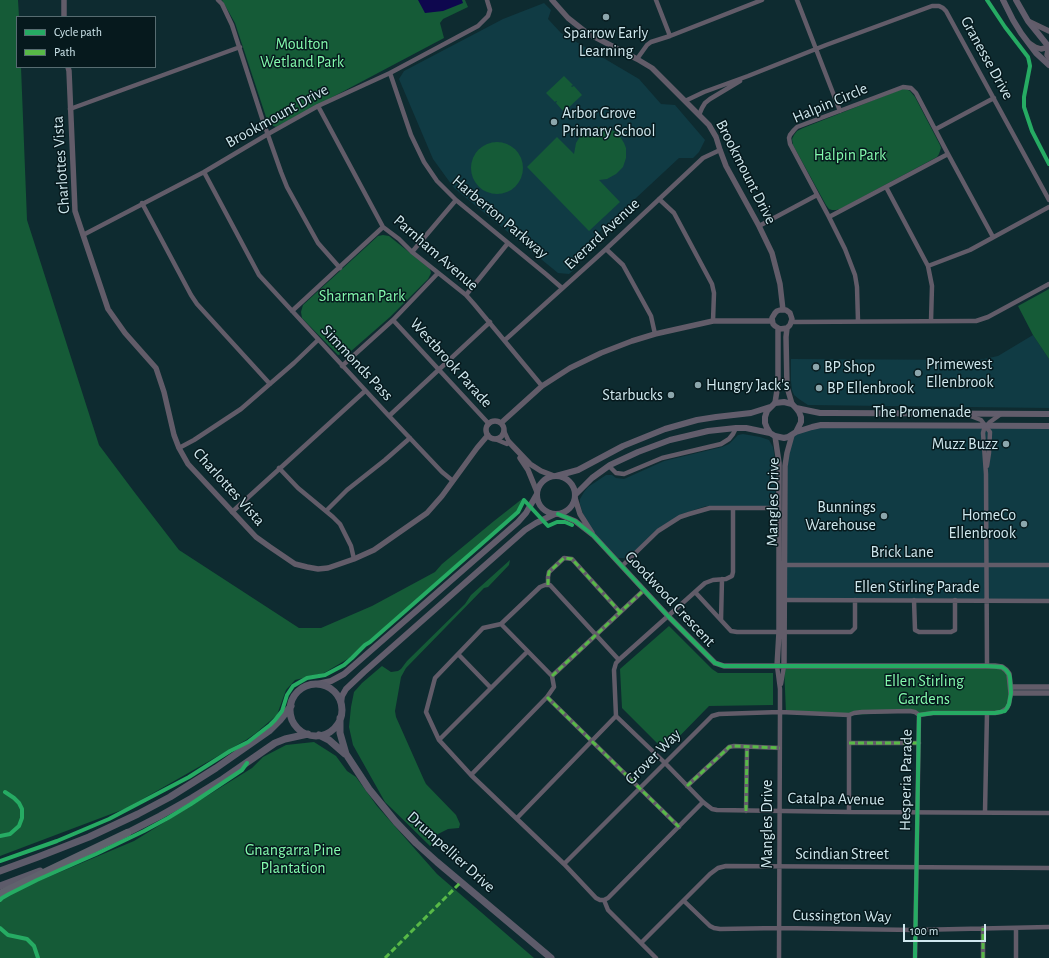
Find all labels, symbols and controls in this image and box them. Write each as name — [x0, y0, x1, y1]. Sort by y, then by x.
marker: Sparrow Early Learning — [601, 12, 611, 22]
street label: Granesse Drive — [956, 13, 1018, 103]
legend — [16, 16, 156, 68]
place label: Sparrow Early Learning — [564, 23, 648, 61]
text: Cycle path — [54, 26, 102, 38]
park label: Moulton Wetland Park — [260, 34, 344, 72]
text: Path — [54, 46, 76, 58]
street label: Halpin Circle — [790, 79, 870, 127]
street label: Brookmount Drive — [222, 80, 332, 152]
place label: Arbor Grove Primary School — [562, 103, 655, 141]
street label: Charlottes Vista — [48, 115, 74, 215]
marker: Arbor Grove Primary School — [549, 117, 559, 127]
street label: Brookmount Drive — [711, 117, 781, 227]
park label: Halpin Park — [814, 145, 886, 165]
street label: Harberton Parkway — [448, 171, 552, 263]
street label: Everard Avenue — [560, 194, 644, 274]
street label: Parnham Avenue — [390, 211, 482, 295]
park label: Sharman Park — [319, 286, 405, 306]
street label: Westbrook Parade — [406, 314, 496, 412]
street label: Simmonds Pass — [317, 321, 397, 405]
place label: Primewest Ellenbrook — [926, 354, 993, 392]
place label: BP Shop — [824, 357, 875, 377]
marker: BP Shop — [811, 362, 821, 372]
marker: Primewest Ellenbrook — [913, 368, 923, 378]
place label: Hungry Jack's — [706, 375, 790, 395]
place label: BP Ellenbrook — [827, 378, 914, 398]
marker: Hungry Jack's — [693, 380, 703, 390]
marker: BP Ellenbrook — [814, 383, 824, 393]
place label: Starbucks — [602, 385, 663, 405]
marker: Starbucks — [666, 390, 676, 400]
street label: The Promenade — [873, 402, 971, 422]
place label: Muzz Buzz — [932, 434, 998, 454]
marker: Muzz Buzz — [1001, 439, 1011, 449]
street label: Charlottes Vista — [189, 444, 269, 530]
street label: Mangles Drive — [763, 457, 783, 547]
place label: Bunnings Warehouse — [805, 497, 876, 535]
place label: HomeCo Ellenbrook — [949, 505, 1016, 543]
marker: Bunnings Warehouse — [879, 511, 889, 521]
marker: HomeCo Ellenbrook — [1019, 519, 1029, 529]
street label: Brick Lane — [870, 542, 934, 562]
street label: Goodwood Crescent — [621, 547, 719, 651]
street label: Ellen Stirling Parade — [854, 577, 980, 597]
park label: Ellen Stirling Gardens — [884, 671, 964, 709]
street label: Grover Way — [621, 725, 685, 789]
street label: Hesperia Parade — [896, 729, 916, 831]
street label: Mangles Drive — [757, 780, 777, 868]
street label: Catalpa Avenue — [787, 789, 885, 809]
street label: Drumpellier Drive — [403, 807, 499, 897]
park label: Gnangarra Pine Plantation — [245, 840, 341, 878]
street label: Scindian Street — [795, 844, 889, 864]
street label: Cussington Way — [792, 906, 892, 926]
scale bar — [905, 916, 988, 942]
text: 100 m — [910, 925, 938, 937]

